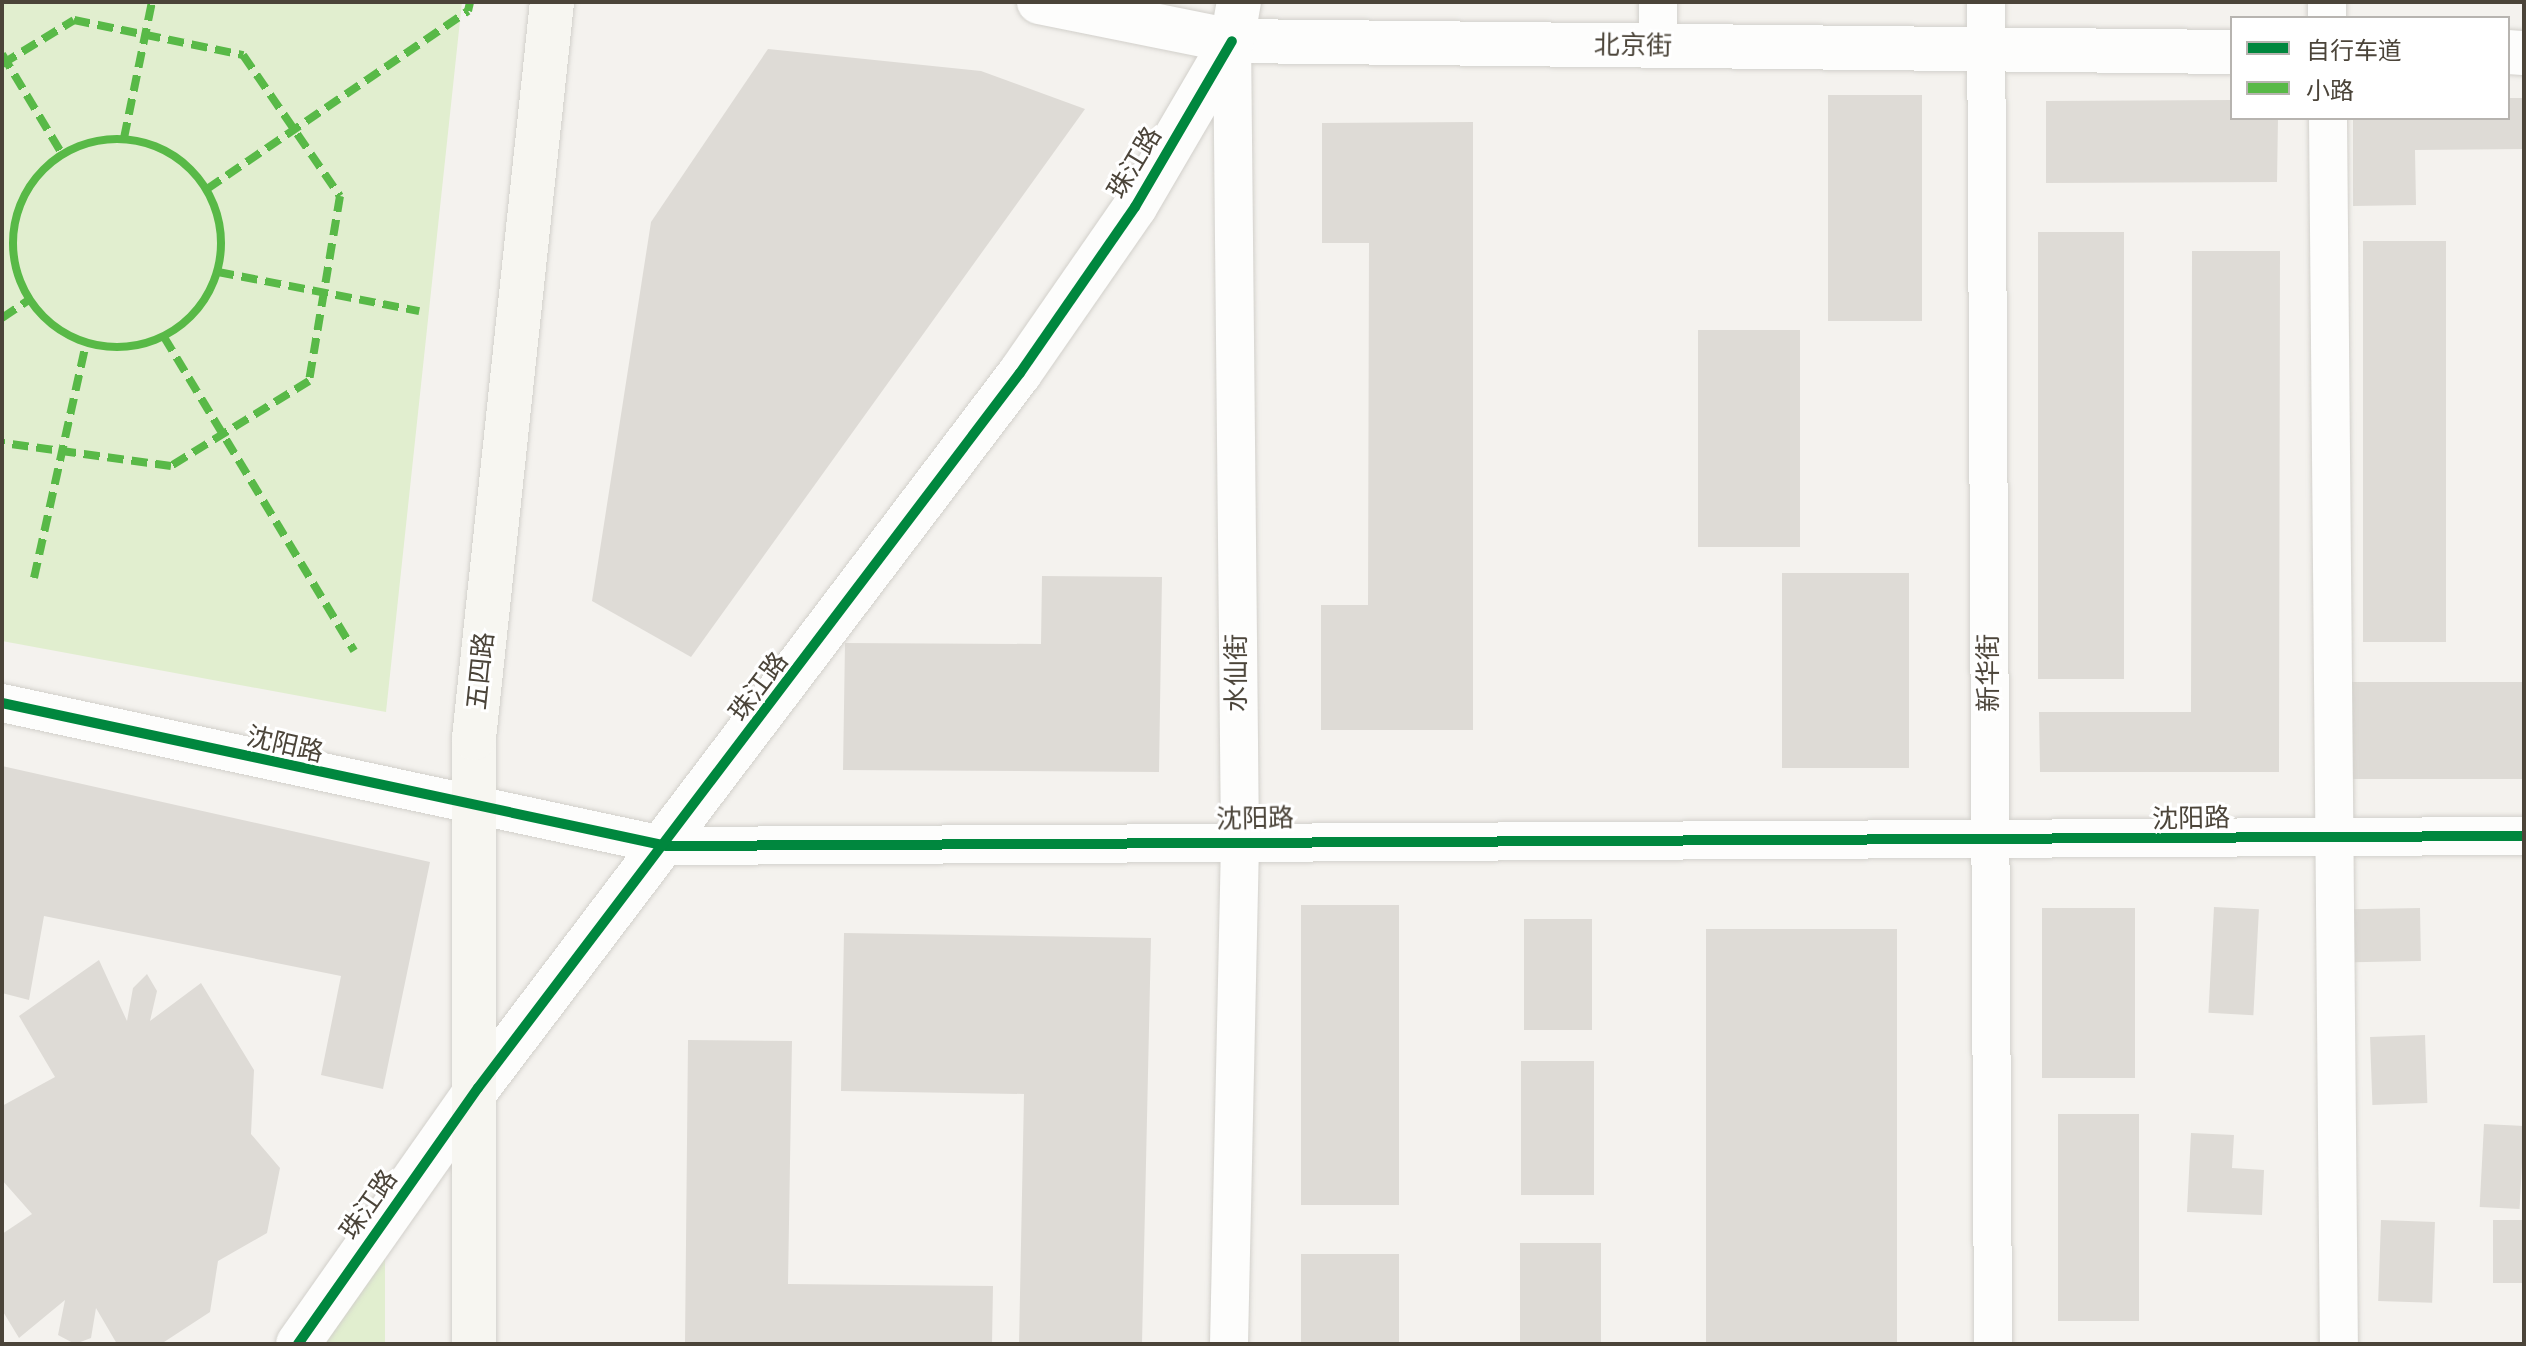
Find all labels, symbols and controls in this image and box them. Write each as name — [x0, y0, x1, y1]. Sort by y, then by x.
legend — [2230, 16, 2510, 120]
street label: 北京街 — [1594, 30, 1672, 62]
text: 自行车道 — [2306, 37, 2402, 66]
text: 小路 — [2306, 77, 2354, 106]
street label: 珠江路 — [1102, 122, 1168, 204]
street label: 五四路 — [461, 631, 501, 711]
street label: 水仙街 — [1221, 634, 1253, 712]
street label: 新华街 — [1973, 634, 2005, 712]
street label: 珠江路 — [723, 646, 795, 728]
street label: 沈阳路 — [243, 721, 327, 769]
street label: 沈阳路 — [1216, 803, 1294, 835]
street label: 沈阳路 — [2152, 803, 2230, 835]
street label: 珠江路 — [334, 1164, 404, 1246]

